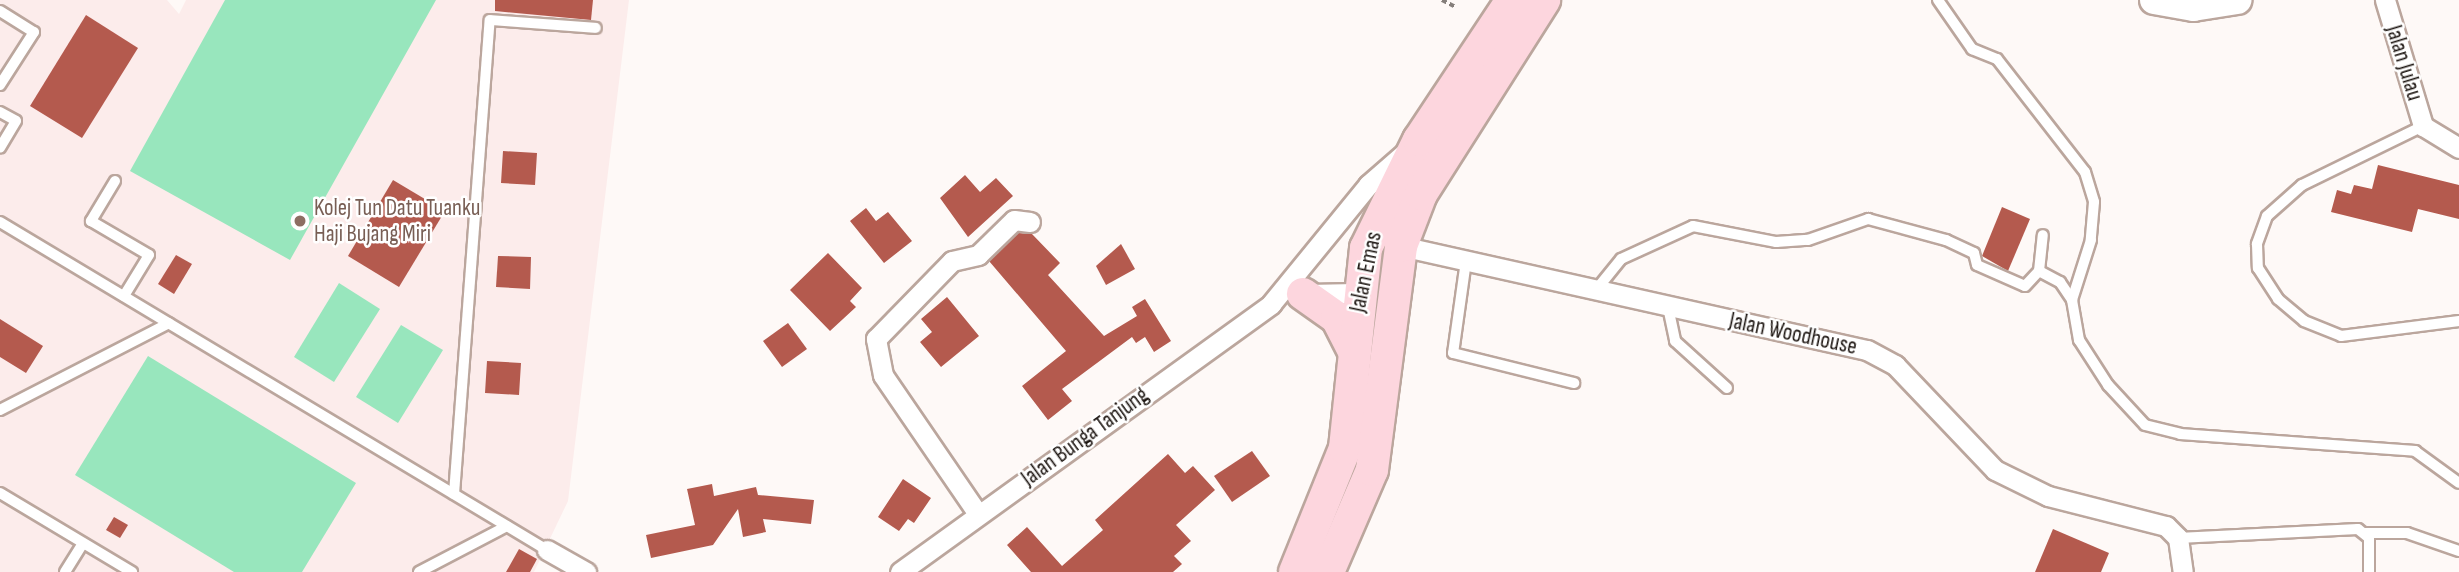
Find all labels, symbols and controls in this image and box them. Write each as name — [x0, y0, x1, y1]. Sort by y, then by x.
street label: Jalan Julau — [2380, 22, 2428, 104]
place label: Kolej Tun Datu Tuanku Haji Bujang Miri — [314, 194, 480, 248]
marker: Kolej Tun Datu Tuanku Haji Bujang Miri — [292, 213, 308, 229]
street label: Jalan Emas — [1344, 229, 1388, 315]
street label: Jalan Woodhouse — [1727, 307, 1859, 361]
street label: Jalan Bunga Tanjung — [1016, 382, 1154, 492]

